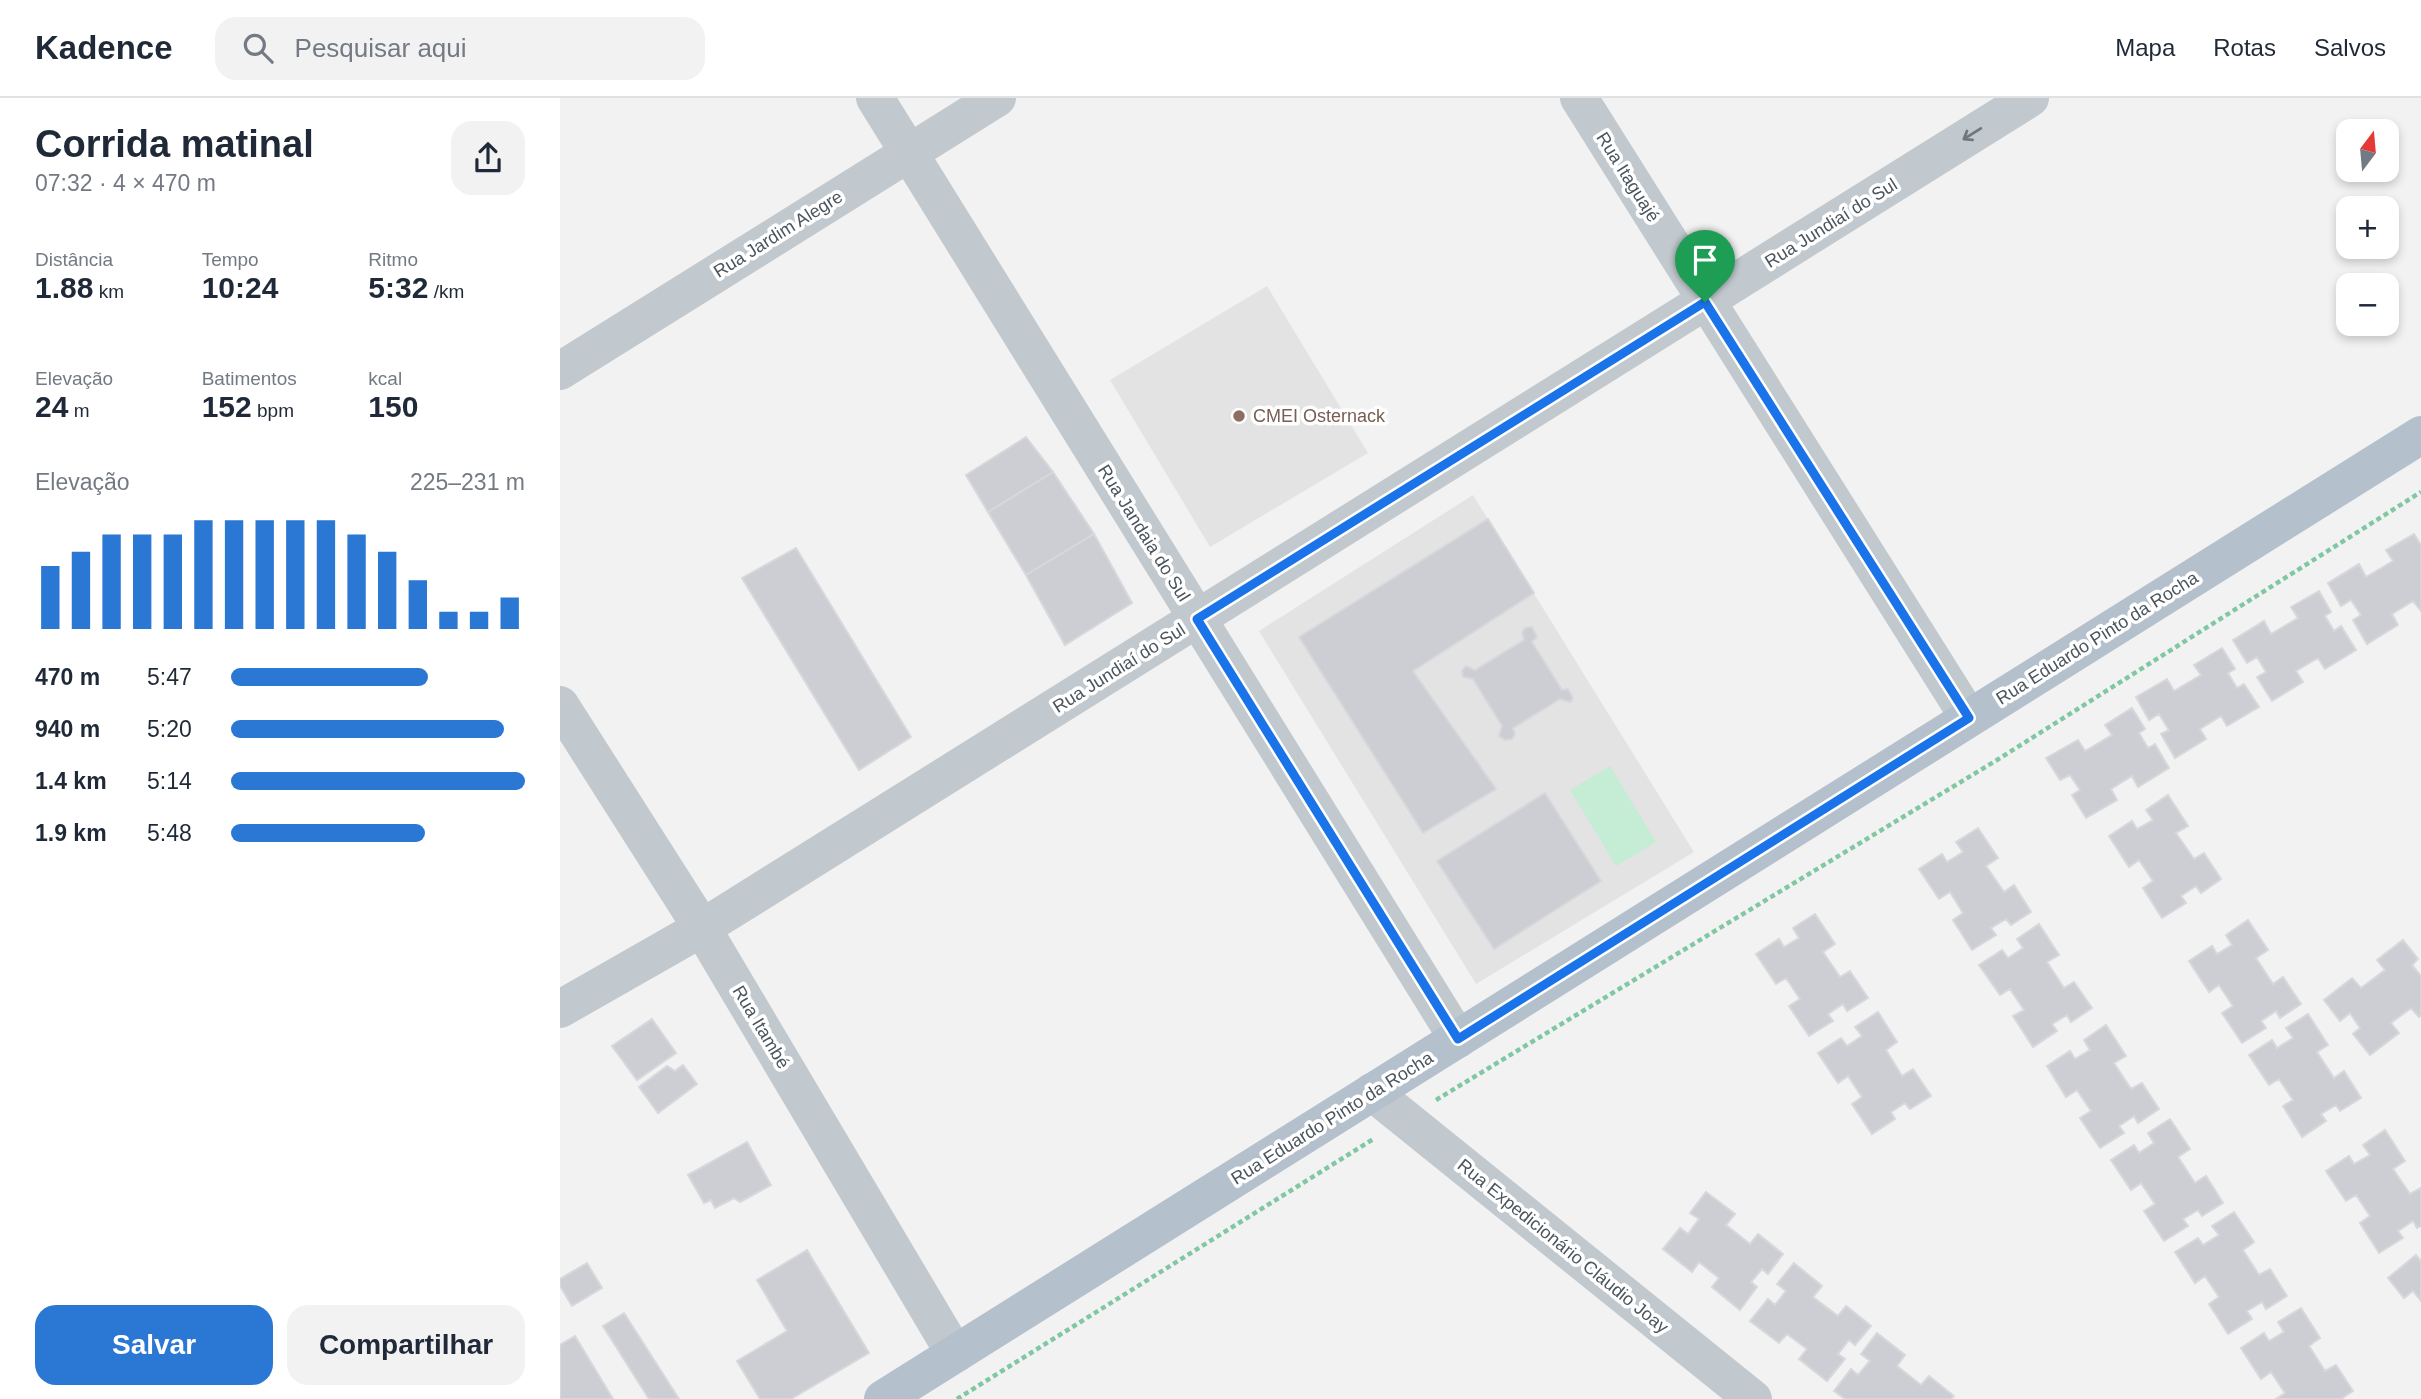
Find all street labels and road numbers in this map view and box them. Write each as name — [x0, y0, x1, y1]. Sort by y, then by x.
street label: Rua Itaguajé — [1592, 128, 1664, 226]
street label: Rua Jundiaí do Sul — [1761, 174, 1901, 272]
street label: Rua Jardim Alegre — [710, 186, 846, 282]
street label: Rua Jandaia do Sul — [1094, 461, 1194, 605]
street label: Rua Eduardo Pinto da Rocha — [1992, 567, 2202, 709]
street label: Rua Jundiaí do Sul — [1049, 619, 1189, 717]
street label: Rua Itambé — [728, 982, 794, 1072]
street label: Rua Eduardo Pinto da Rocha — [1227, 1047, 1437, 1189]
street label: Rua Expedicionário Cláudio Joay — [1454, 1155, 1672, 1337]

